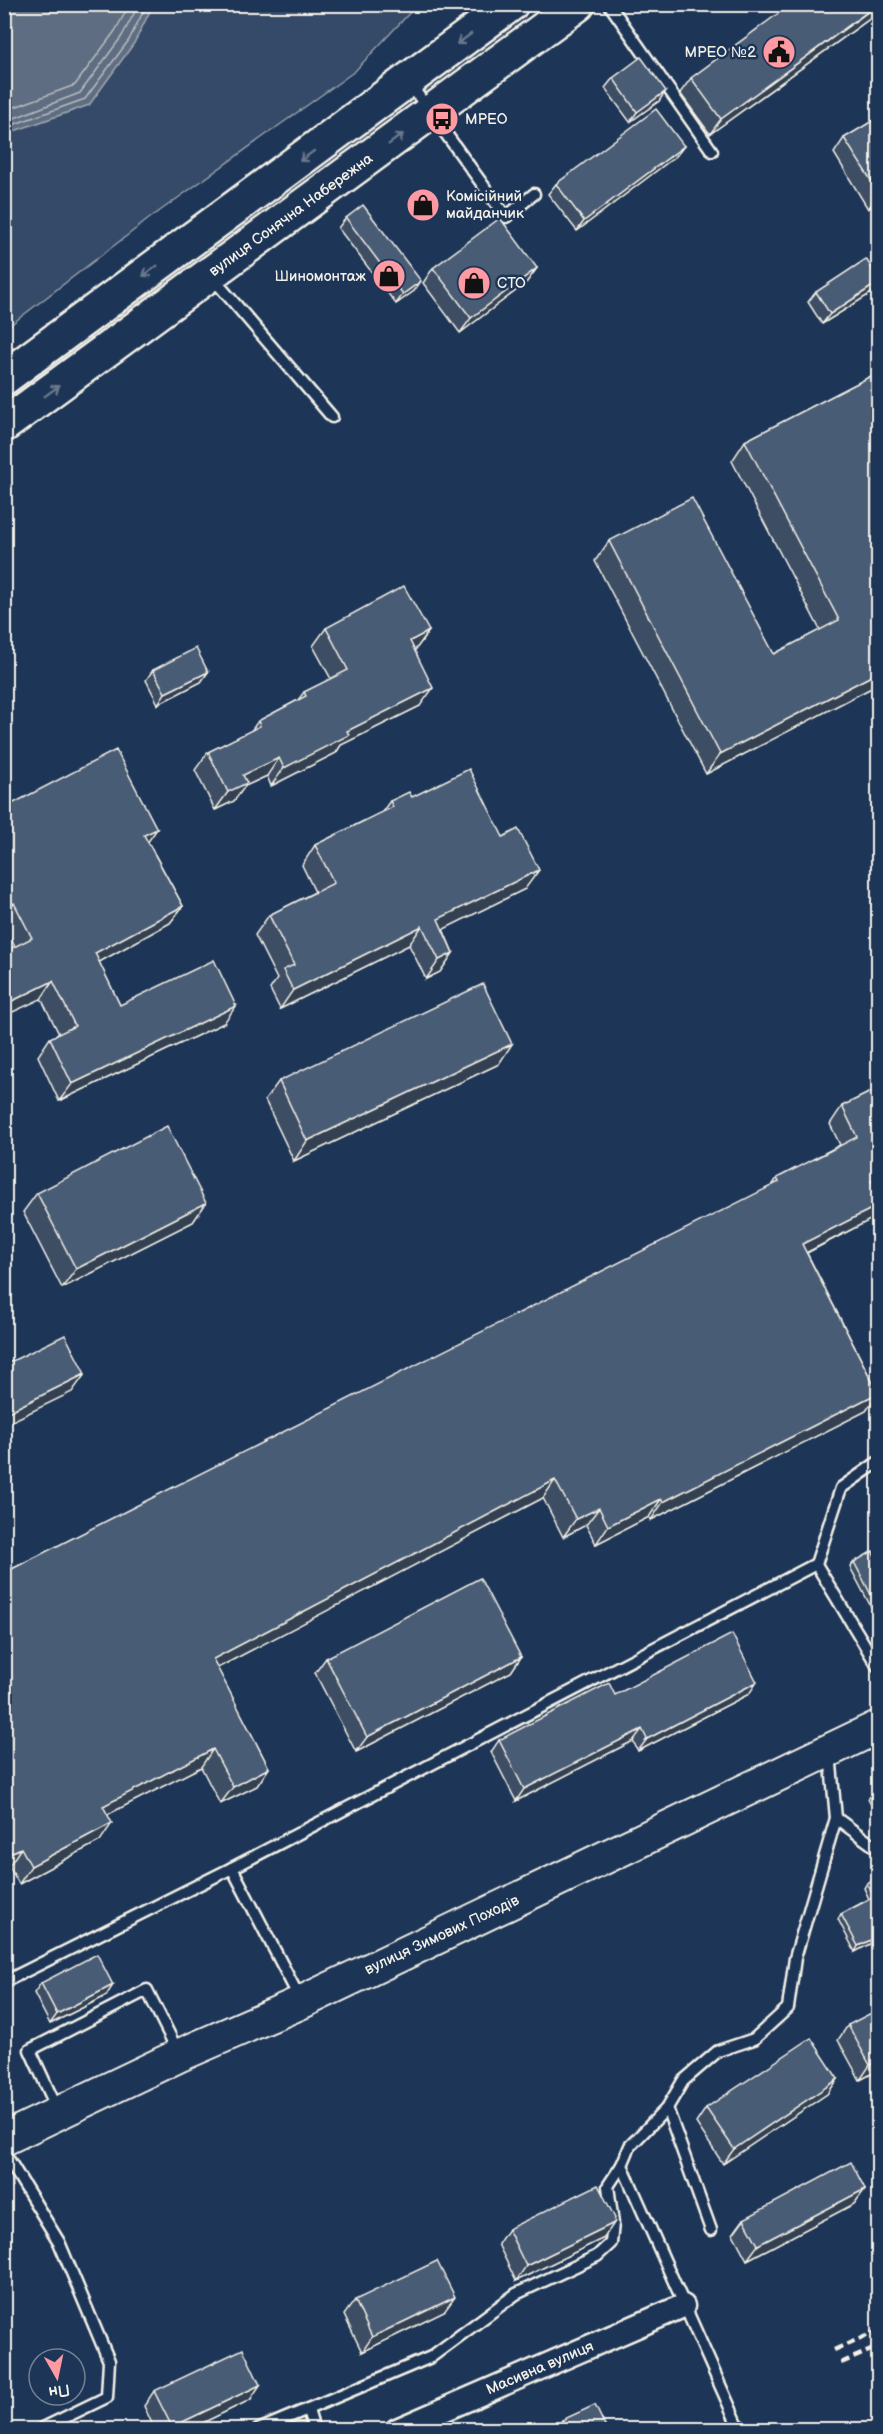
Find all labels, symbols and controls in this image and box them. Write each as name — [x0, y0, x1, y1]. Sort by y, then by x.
one-way arrow — [456, 33, 472, 45]
public building icon: МРЕО №2 — [761, 34, 797, 70]
place label: МРЕО №2 — [684, 43, 756, 62]
bus stop icon: МРЕО — [424, 101, 460, 137]
place label: МРЕО — [465, 110, 508, 129]
one-way arrow — [387, 133, 403, 145]
street label: вулиця Сонячна Набережна — [205, 149, 377, 281]
one-way arrow — [300, 149, 316, 162]
shop icon: Комісійний майданчик — [405, 187, 441, 223]
place label: Комісійний майданчик — [446, 187, 524, 223]
shop icon: Шиномонтаж — [371, 258, 407, 294]
one-way arrow — [143, 265, 159, 277]
shop icon: СТО — [456, 265, 492, 301]
place label: Шиномонтаж — [275, 267, 367, 286]
place label: СТО — [497, 274, 526, 293]
one-way arrow — [43, 384, 59, 397]
street label: вулиця Зимових Походів — [362, 1891, 522, 1979]
street label: Масивна вулиця — [483, 2337, 597, 2399]
north arrow — [27, 2347, 87, 2407]
text: Пн — [47, 2379, 71, 2401]

